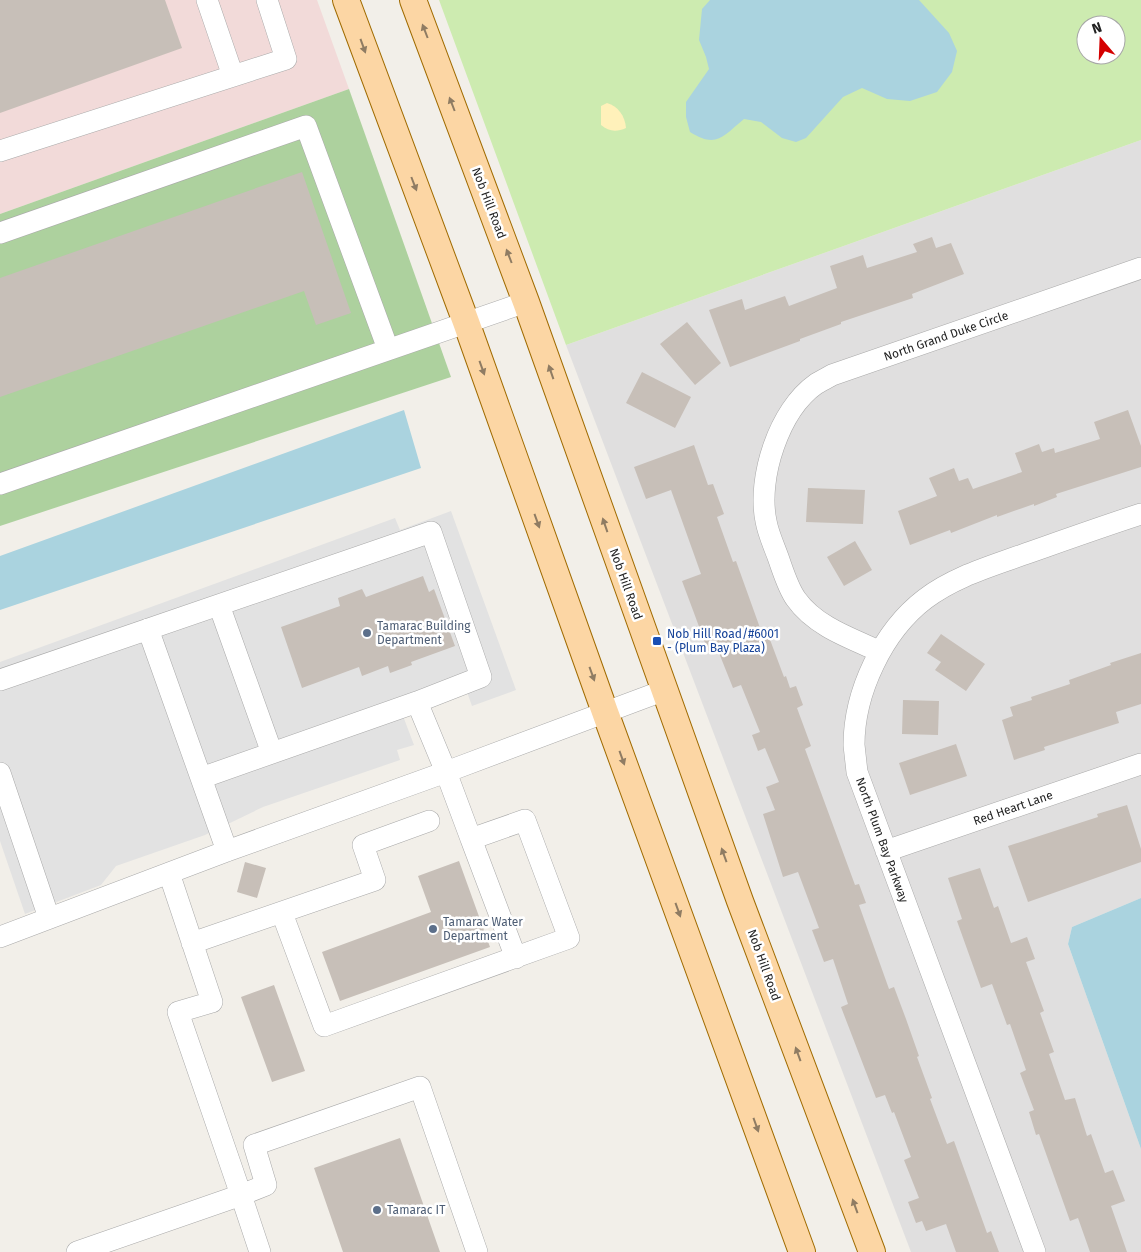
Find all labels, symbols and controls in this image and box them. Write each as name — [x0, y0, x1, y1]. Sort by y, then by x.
north arrow — [1076, 15, 1126, 65]
text: N — [1090, 19, 1104, 38]
one-way arrow — [421, 23, 429, 38]
one-way arrow — [359, 39, 367, 54]
one-way arrow — [448, 96, 456, 111]
street label: Nob Hill Road — [469, 166, 509, 240]
one-way arrow — [410, 177, 418, 192]
one-way arrow — [505, 248, 513, 263]
street label: North Grand Duke Circle — [882, 308, 1010, 364]
one-way arrow — [478, 361, 486, 376]
one-way arrow — [547, 364, 554, 379]
one-way arrow — [533, 514, 541, 529]
one-way arrow — [601, 517, 609, 532]
street label: Nob Hill Road — [607, 546, 645, 622]
place label: Tamarac Building Department — [377, 619, 471, 647]
marker: Tamarac Building Department — [361, 627, 373, 639]
place label: Nob Hill Road/#6001 - (Plum Bay Plaza) — [667, 627, 779, 655]
marker: Nob Hill Road/#6001 - (Plum Bay Plaza) — [651, 635, 663, 647]
one-way arrow — [588, 667, 596, 682]
one-way arrow — [619, 750, 626, 765]
street label: North Plum Bay Parkway — [853, 775, 911, 905]
street label: Red Heart Lane — [971, 788, 1055, 828]
one-way arrow — [720, 847, 727, 862]
one-way arrow — [675, 903, 682, 918]
place label: Tamarac Water Department — [443, 915, 523, 943]
marker: Tamarac Water Department — [427, 923, 439, 935]
street label: Nob Hill Road — [745, 927, 783, 1003]
one-way arrow — [794, 1046, 802, 1061]
one-way arrow — [752, 1118, 760, 1133]
one-way arrow — [850, 1199, 858, 1214]
place label: Tamarac IT — [387, 1203, 446, 1217]
marker: Tamarac IT — [371, 1204, 383, 1216]

